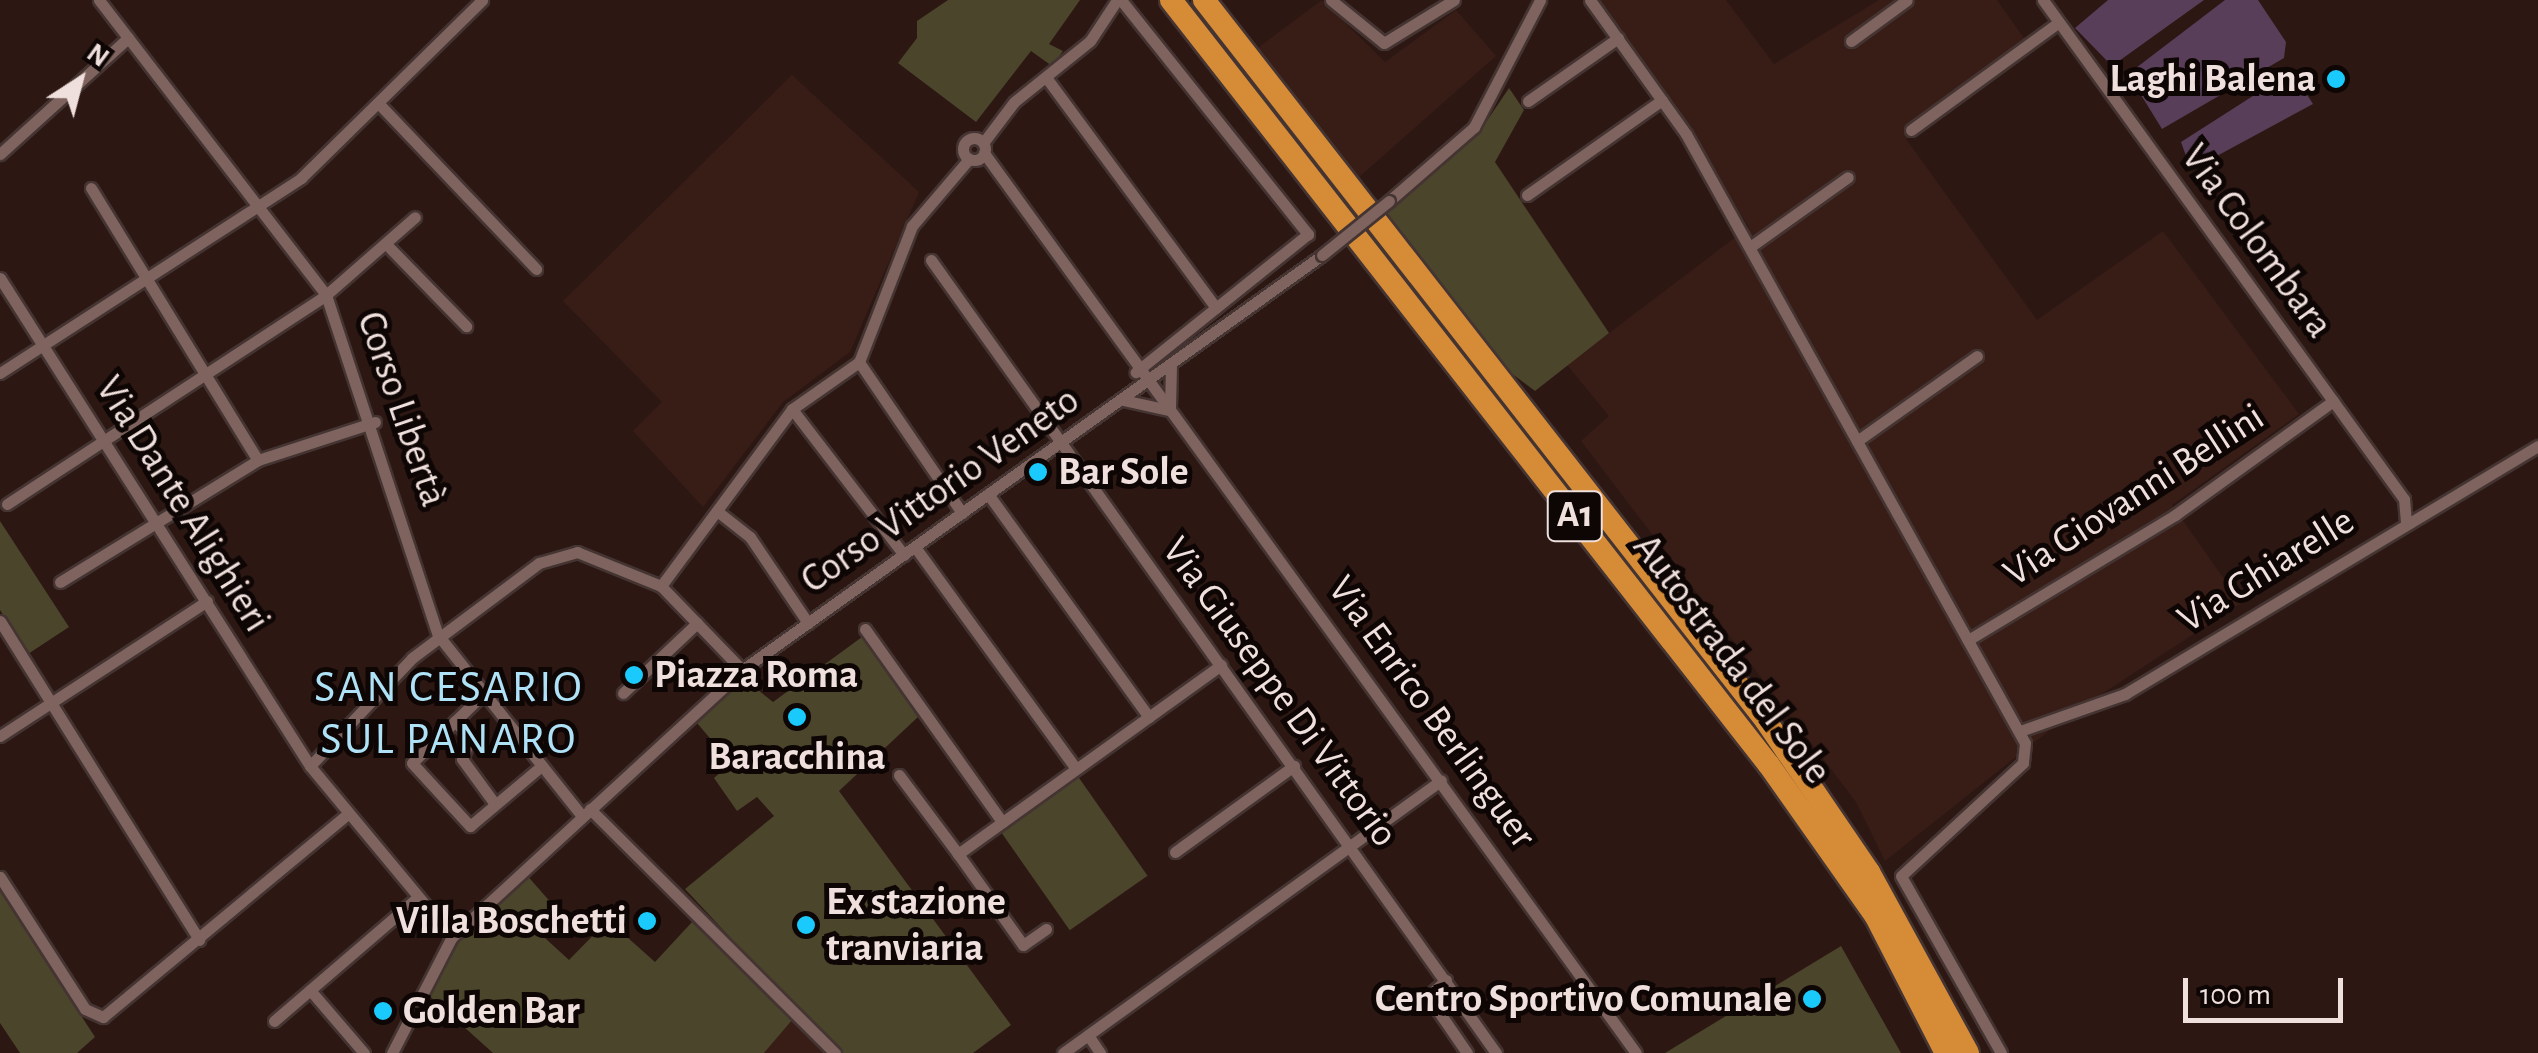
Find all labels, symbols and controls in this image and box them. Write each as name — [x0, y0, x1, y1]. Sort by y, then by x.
north arrow — [30, 30, 130, 130]
text: N — [82, 39, 114, 73]
place label: Laghi Balena — [2109, 55, 2316, 103]
marker: Laghi Balena — [2325, 68, 2347, 90]
street label: Via Colombara — [2171, 135, 2343, 347]
street label: Corso Libertà — [346, 305, 458, 513]
street label: Via Dante Alighieri — [85, 367, 281, 641]
street label: Corso Vittorio Veneto — [792, 376, 1088, 604]
street label: Via Giovanni Bellini — [1995, 393, 2273, 597]
place label: Bar Sole — [1058, 448, 1189, 496]
marker: Bar Sole — [1027, 461, 1049, 483]
road number: A1 — [1545, 483, 1605, 549]
street label: Via Ghiarelle — [2169, 497, 2363, 643]
street label: Autostrada del Sole — [1622, 525, 1842, 793]
street label: Via Giuseppe Di Vittorio — [1151, 528, 1409, 856]
street label: Via Enrico Berlinguer — [1317, 567, 1547, 857]
place label: Piazza Roma — [654, 651, 858, 699]
district label: SAN CESARIO SUL PANARO — [314, 661, 584, 767]
marker: Piazza Roma — [623, 664, 645, 686]
marker: Baracchina — [786, 706, 808, 728]
place label: Baracchina — [708, 733, 886, 781]
place label: Ex stazione tranviaria — [826, 878, 1006, 972]
place label: Villa Boschetti — [396, 897, 627, 945]
marker: Villa Boschetti — [636, 910, 658, 932]
marker: Ex stazione tranviaria — [795, 914, 817, 936]
scale bar — [2188, 958, 2348, 1020]
place label: Centro Sportivo Comunale — [1375, 975, 1792, 1023]
text: 100 m — [2200, 980, 2271, 1010]
place label: Golden Bar — [403, 987, 580, 1035]
marker: Centro Sportivo Comunale — [1801, 988, 1823, 1010]
marker: Golden Bar — [372, 1000, 394, 1022]

